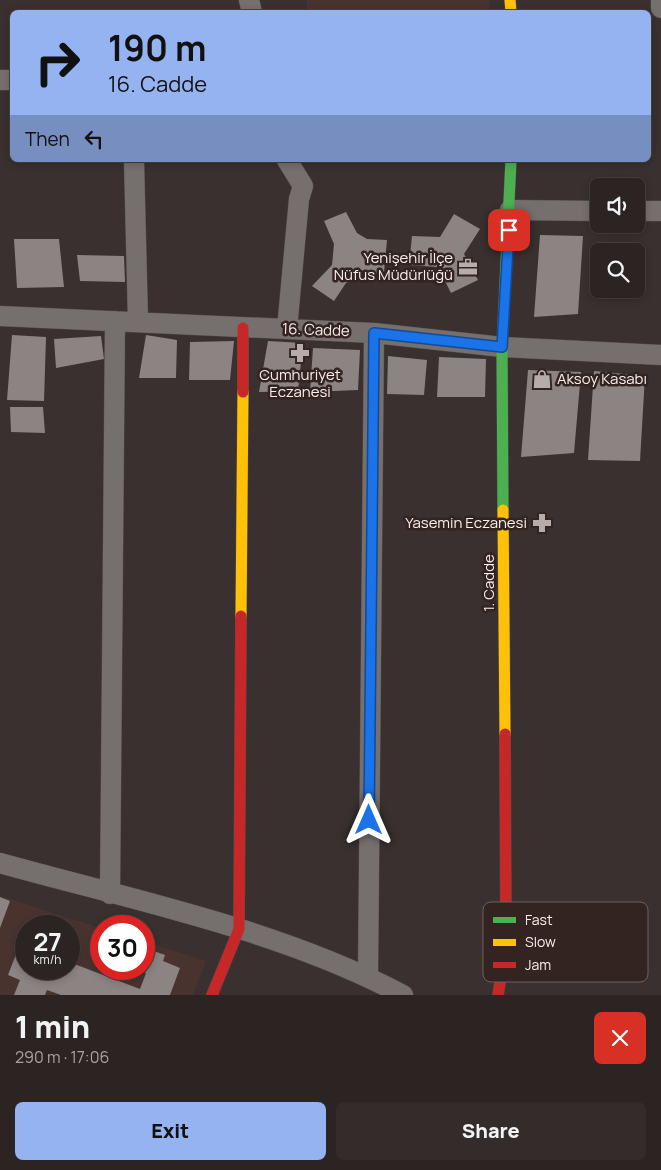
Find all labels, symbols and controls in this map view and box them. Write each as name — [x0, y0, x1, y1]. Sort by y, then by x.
text: 190 m — [108, 24, 207, 72]
icon: right — [25, 30, 90, 95]
text: 16. Cadde — [108, 69, 207, 99]
icon: left — [80, 125, 108, 153]
text: Then — [25, 126, 70, 152]
map controls — [590, 178, 645, 298]
button: sound — [590, 178, 645, 233]
pin — [488, 209, 530, 251]
icon: arrive — [495, 216, 523, 244]
button: search — [590, 243, 645, 298]
place label: Yenişehir İlçe Nüfus Müdürlüğü — [334, 247, 453, 285]
office icon: Yenişehir İlçe Nüfus Müdürlüğü — [457, 256, 479, 278]
street label: 16. Cadde — [282, 318, 350, 341]
pharmacy icon: Cumhuriyet Eczanesi — [289, 342, 311, 364]
place label: Cumhuriyet Eczanesi — [259, 364, 341, 402]
shop icon: Aksoy Kasabı — [531, 368, 553, 390]
place label: Aksoy Kasabı — [557, 368, 647, 389]
place label: Yasemin Eczanesi — [405, 512, 527, 533]
pharmacy icon: Yasemin Eczanesi — [531, 512, 553, 534]
street label: 1. Cadde — [478, 554, 499, 612]
position arrow — [342, 793, 394, 845]
legend — [483, 902, 648, 982]
text: Fast — [525, 910, 553, 929]
speed limit sign: 30 — [90, 915, 155, 980]
text: 27 — [33, 924, 62, 959]
text: Slow — [525, 932, 556, 951]
text: km/h — [34, 951, 61, 968]
text: Jam — [525, 955, 551, 974]
text: 1 min — [15, 1006, 90, 1047]
button: close — [594, 1012, 646, 1064]
text: 290 m · 17:06 — [15, 1046, 109, 1068]
button: Exit — [15, 1102, 326, 1160]
button: Share — [336, 1102, 646, 1160]

